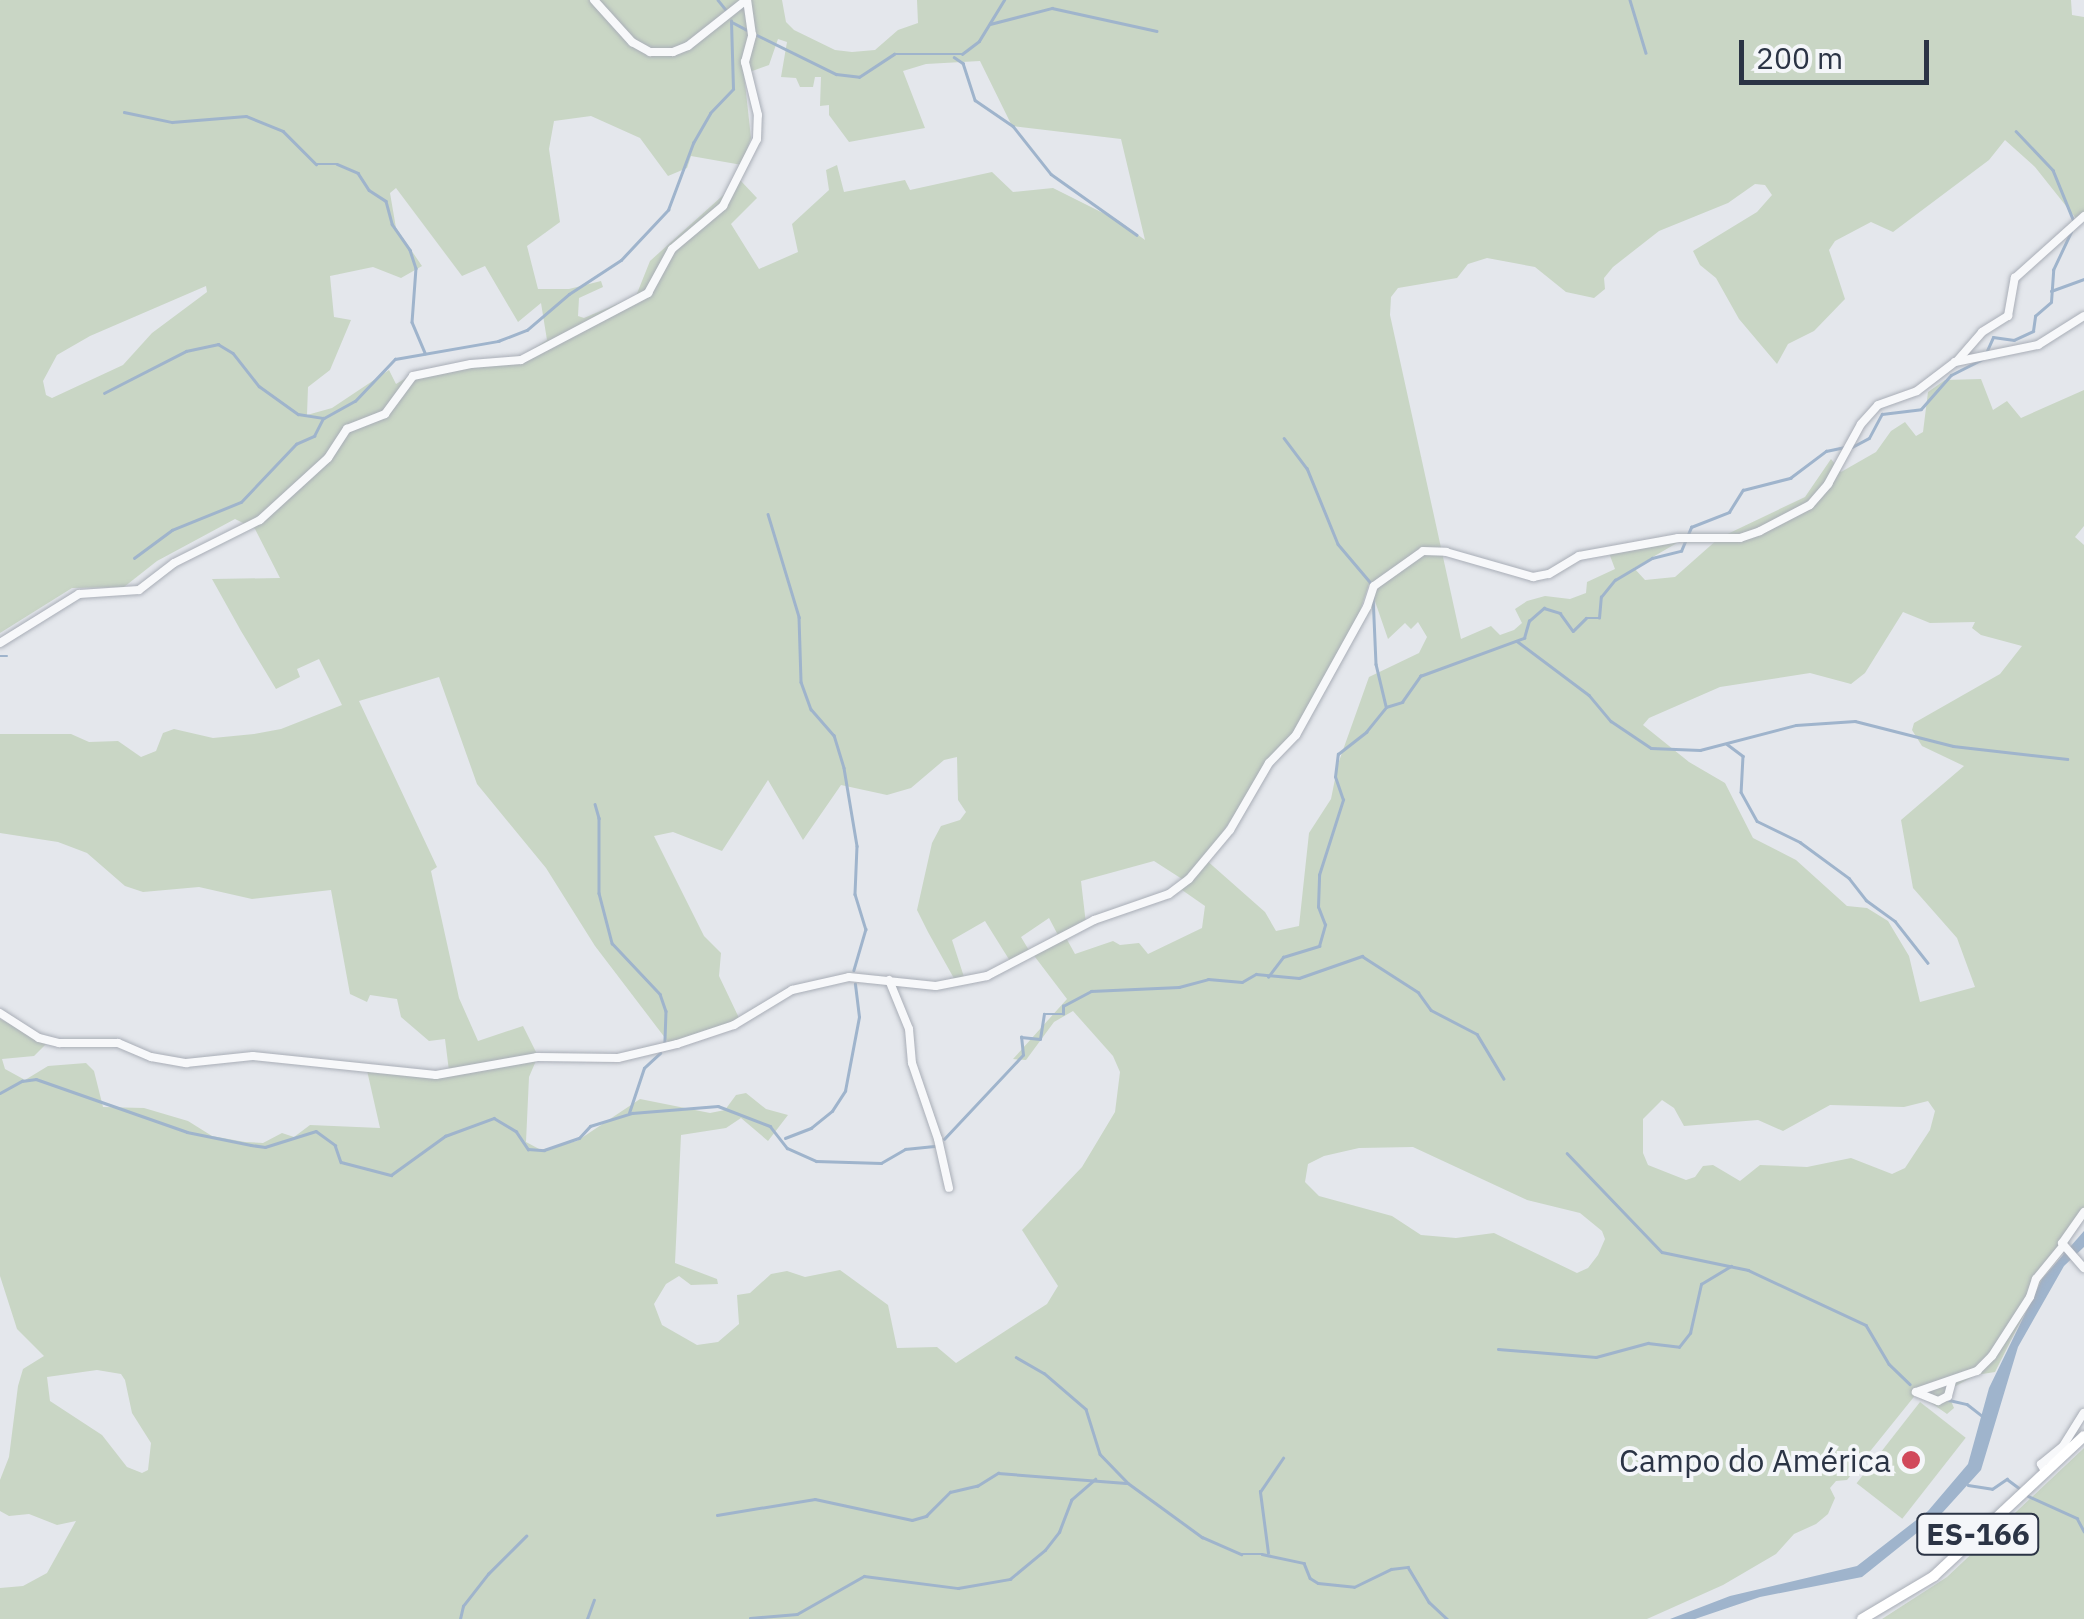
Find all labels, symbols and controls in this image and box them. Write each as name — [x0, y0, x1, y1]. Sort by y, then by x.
scale bar — [1744, 20, 1934, 82]
text: 200 m — [1756, 38, 1843, 77]
place label: Campo do América — [1619, 1441, 1891, 1479]
marker: Campo do América — [1900, 1449, 1922, 1471]
road number: ES-166 — [1916, 1509, 2040, 1559]

